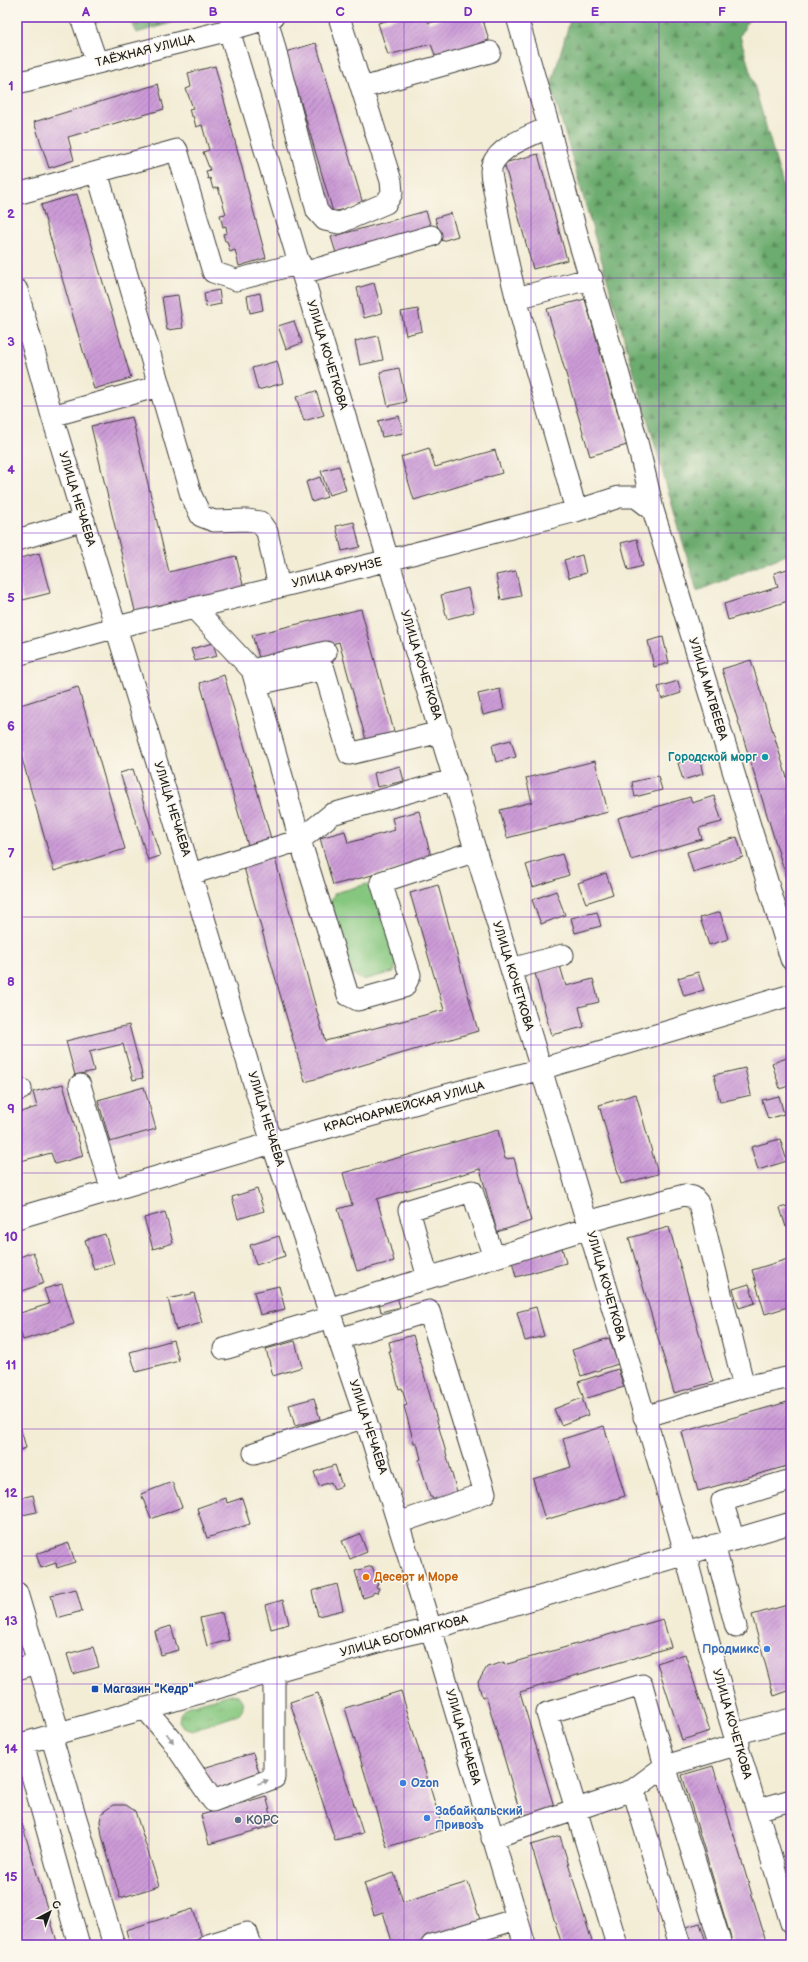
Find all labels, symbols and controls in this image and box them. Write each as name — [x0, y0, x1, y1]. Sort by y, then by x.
text: A — [81, 4, 90, 20]
text: B — [208, 4, 218, 20]
text: C — [335, 4, 345, 20]
text: D — [463, 4, 473, 20]
text: E — [591, 4, 600, 20]
text: F — [718, 4, 726, 20]
street label: ТАЁЖНАЯ УЛИЦА — [94, 30, 197, 71]
text: 1 — [8, 78, 14, 94]
text: 2 — [7, 206, 15, 222]
street label: УЛИЦА КОЧЕТКОВА — [303, 298, 351, 412]
text: 3 — [7, 334, 15, 350]
street label: УЛИЦА НЕЧАЕВА — [55, 450, 99, 549]
text: 4 — [7, 462, 15, 478]
street label: УЛИЦА ФРУНЗЕ — [290, 554, 384, 591]
text: 5 — [7, 590, 15, 606]
street label: УЛИЦА КОЧЕТКОВА — [397, 608, 445, 722]
street label: УЛИЦА МАТВЕЕВА — [685, 636, 731, 743]
text: 6 — [7, 718, 15, 734]
place label: Городской морг — [668, 750, 757, 765]
marker: Городской морг — [760, 752, 770, 762]
street label: УЛИЦА НЕЧАЕВА — [150, 760, 194, 859]
text: 7 — [7, 846, 15, 862]
street label: УЛИЦА КОЧЕТКОВА — [489, 919, 537, 1033]
text: 8 — [7, 974, 15, 990]
street label: УЛИЦА НЕЧАЕВА — [244, 1070, 288, 1169]
street label: КРАСНОАРМЕЙСКАЯ УЛИЦА — [322, 1078, 486, 1136]
text: 9 — [7, 1101, 15, 1117]
text: 10 — [4, 1229, 18, 1245]
street label: УЛИЦА КОЧЕТКОВА — [583, 1229, 629, 1343]
text: 11 — [6, 1357, 16, 1373]
street label: УЛИЦА НЕЧАЕВА — [346, 1378, 391, 1477]
text: 12 — [4, 1485, 18, 1501]
place label: Десерт и Море — [374, 1570, 458, 1585]
marker: Десерт и Море — [361, 1572, 371, 1582]
street label: УЛИЦА БОГОМЯГКОВА — [338, 1612, 470, 1660]
text: 13 — [4, 1613, 18, 1629]
place label: Продмикс — [702, 1642, 759, 1657]
marker: Продмикс — [762, 1644, 772, 1654]
street label: УЛИЦА КОЧЕТКОВА — [709, 1667, 755, 1781]
place label: Магазин "Кедр" — [103, 1682, 194, 1697]
marker: Магазин "Кедр" — [90, 1684, 100, 1694]
street label: УЛИЦА НЕЧАЕВА — [442, 1687, 484, 1787]
one-way arrow — [166, 1733, 174, 1744]
text: 14 — [4, 1741, 18, 1757]
place label: Ozon — [411, 1776, 439, 1791]
marker: Ozon — [398, 1778, 408, 1788]
one-way arrow — [258, 1779, 270, 1785]
place label: Забайкальский Привозъ — [435, 1804, 523, 1833]
place label: КОРС — [246, 1813, 279, 1828]
marker: Забайкальский Привозъ — [422, 1813, 432, 1823]
marker: КОРС — [233, 1815, 243, 1825]
text: 15 — [5, 1869, 18, 1885]
north arrow — [30, 1892, 70, 1932]
text: С — [49, 1897, 64, 1912]

